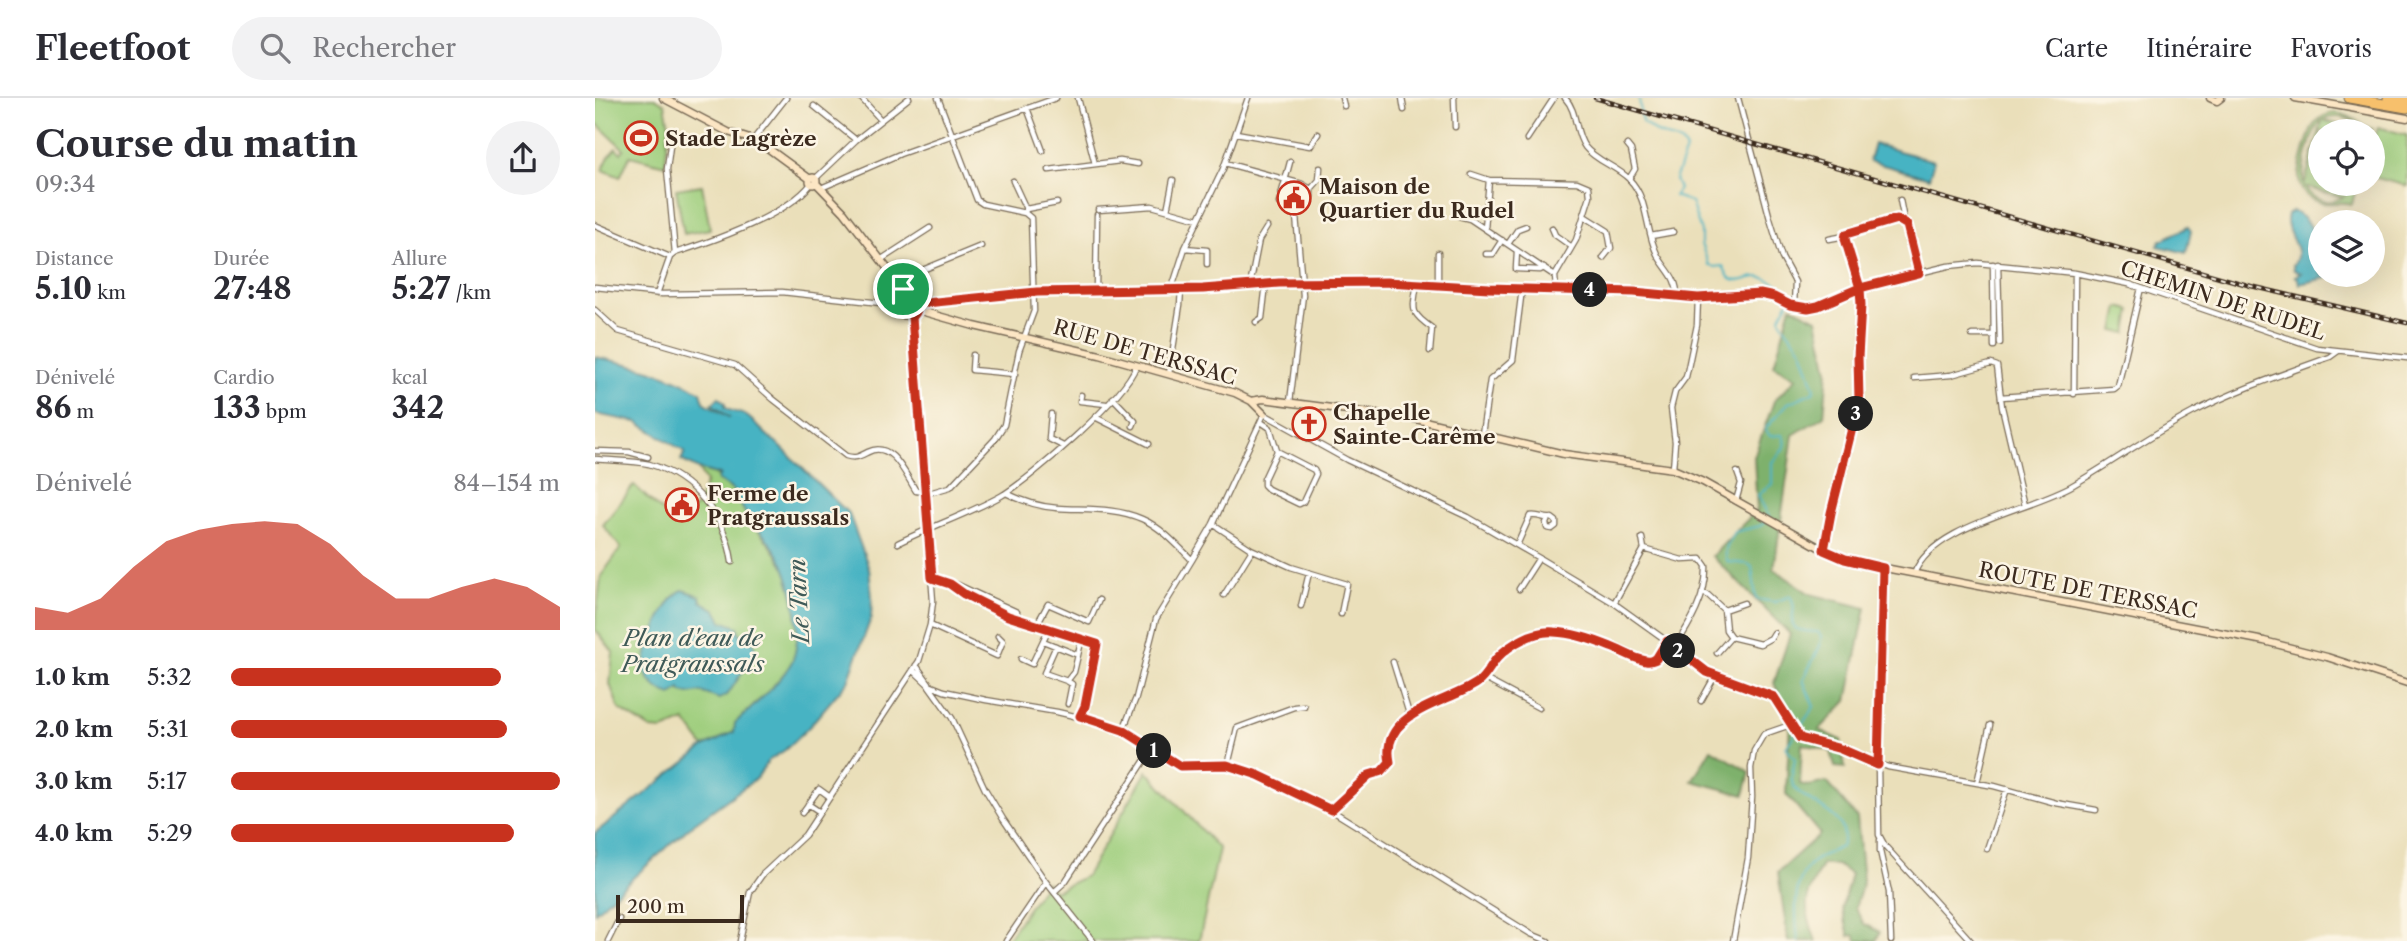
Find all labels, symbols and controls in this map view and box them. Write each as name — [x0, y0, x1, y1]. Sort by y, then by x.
search box — [232, 17, 722, 80]
text: Fleetfoot — [35, 28, 190, 69]
icon: search — [256, 29, 294, 67]
text: Rechercher — [312, 32, 456, 64]
text: Carte — [2045, 34, 2108, 63]
text: Itinéraire — [2146, 34, 2252, 63]
text: Favoris — [2290, 34, 2372, 63]
sports icon: Stade Lagrèze — [622, 119, 660, 157]
map controls — [2308, 119, 2385, 287]
button: locate — [2308, 119, 2385, 196]
text: Course du matin — [35, 120, 358, 167]
button: share — [486, 121, 560, 195]
place label: Stade Lagrèze — [665, 126, 817, 151]
text: 09:34 — [35, 170, 95, 198]
place label: Maison de Quartier du Rudel — [1319, 174, 1514, 223]
public building icon: Maison de Quartier du Rudel — [1275, 179, 1313, 217]
button: layers — [2308, 210, 2385, 287]
text: Distance — [35, 247, 114, 270]
text: Durée — [213, 247, 269, 270]
text: Allure — [392, 247, 447, 270]
street label: CHEMIN DE RUDEL — [2117, 255, 2329, 345]
pin — [873, 259, 933, 319]
text: 5.10 — [35, 270, 92, 307]
text: 27:48 — [213, 270, 292, 307]
text: 5:27 — [392, 270, 451, 307]
icon: arrive — [884, 270, 922, 308]
pin: 4 — [1573, 272, 1607, 308]
text: 4 — [1584, 278, 1595, 301]
text: km — [92, 281, 126, 304]
text: /km — [451, 281, 491, 304]
street label: RUE DE TERSSAC — [1051, 314, 1239, 390]
text: Dénivelé — [35, 366, 115, 389]
text: Cardio — [213, 366, 275, 389]
text: kcal — [392, 366, 428, 389]
text: 86 — [35, 389, 71, 426]
text: 133 — [213, 389, 261, 426]
text: 342 — [392, 389, 444, 426]
pin: 3 — [1839, 396, 1873, 432]
text: m — [71, 400, 94, 423]
text: bpm — [261, 400, 307, 423]
place label: Chapelle Sainte-Carême — [1333, 400, 1496, 449]
text: 3 — [1850, 402, 1861, 425]
church icon: Chapelle Sainte-Carême — [1290, 405, 1328, 443]
text: Dénivelé — [35, 469, 132, 497]
text: 84–154 m — [453, 469, 560, 497]
place label: Ferme de Pratgraussals — [707, 481, 849, 530]
public building icon: Ferme de Pratgraussals — [663, 486, 701, 524]
street label: ROUTE DE TERSSAC — [1977, 557, 2199, 623]
water label: Le Tarn — [783, 558, 815, 646]
water label: Plan d'eau de Pratgraussals — [619, 624, 765, 678]
pin: 2 — [1661, 634, 1695, 668]
text: 2 — [1672, 639, 1683, 662]
text: 1.0 km — [35, 663, 110, 691]
text: 5:32 — [147, 663, 192, 691]
text: 2.0 km — [35, 715, 113, 743]
text: 5:31 — [147, 715, 188, 743]
pin: 1 — [1137, 734, 1171, 768]
text: 1 — [1149, 739, 1158, 762]
text: 3.0 km — [35, 767, 113, 795]
text: 5:17 — [147, 767, 187, 795]
text: 4.0 km — [35, 819, 113, 847]
text: 5:29 — [147, 819, 193, 847]
scale bar — [616, 892, 744, 924]
text: 200 m — [627, 895, 685, 918]

